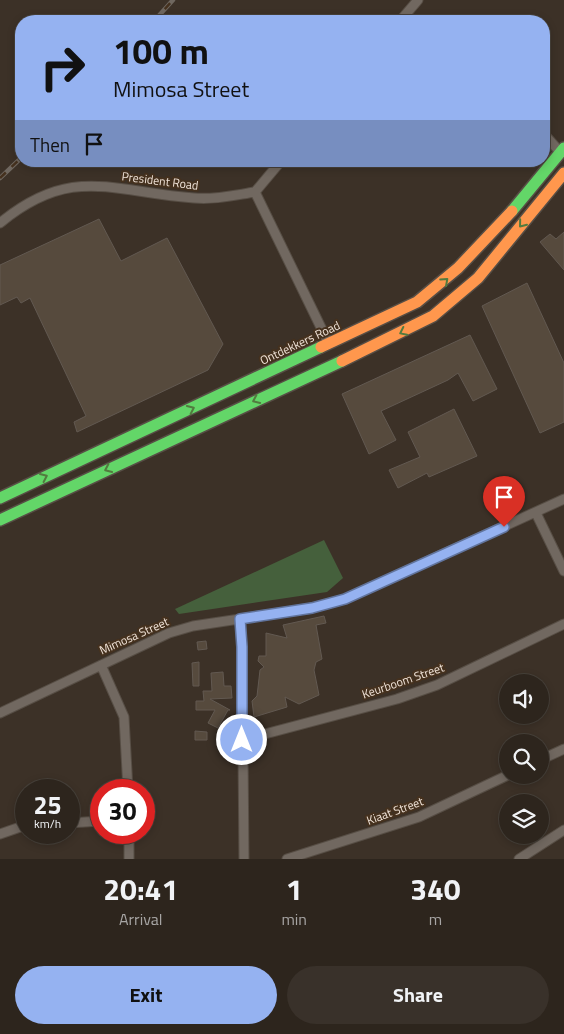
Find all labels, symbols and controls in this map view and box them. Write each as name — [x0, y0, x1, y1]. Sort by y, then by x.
text: 100 m — [113, 24, 209, 78]
icon: right — [30, 35, 95, 100]
text: Mimosa Street — [113, 72, 249, 106]
text: Then — [30, 130, 70, 159]
icon: arrive — [80, 130, 108, 158]
street label: President Road — [121, 166, 199, 195]
one-way arrow — [520, 218, 528, 227]
one-way arrow — [440, 278, 449, 287]
street label: Ontdekkers Road — [256, 316, 343, 369]
one-way arrow — [400, 326, 409, 336]
one-way arrow — [252, 394, 261, 405]
one-way arrow — [186, 404, 195, 415]
one-way arrow — [104, 462, 113, 473]
one-way arrow — [39, 473, 48, 484]
pin — [483, 476, 525, 527]
icon: arrive — [490, 483, 518, 511]
street label: Mimosa Street — [96, 611, 172, 659]
street label: Keurboom Street — [359, 657, 447, 703]
map controls — [499, 674, 549, 844]
button: sound — [499, 674, 549, 724]
position arrow — [215, 713, 267, 765]
button: search — [499, 734, 549, 784]
speed limit sign: 30 — [90, 779, 155, 844]
text: 25 — [33, 786, 62, 824]
street label: Kiaat Street — [364, 791, 427, 830]
button: layers — [499, 794, 549, 844]
text: km/h — [34, 814, 61, 833]
text: 20:41 — [103, 866, 178, 912]
text: 1 — [286, 866, 303, 912]
text: 340 — [410, 866, 461, 912]
text: Arrival — [119, 907, 162, 931]
text: min — [281, 907, 307, 931]
text: m — [429, 907, 442, 931]
button: Exit — [15, 966, 277, 1024]
button: Share — [287, 966, 549, 1024]

